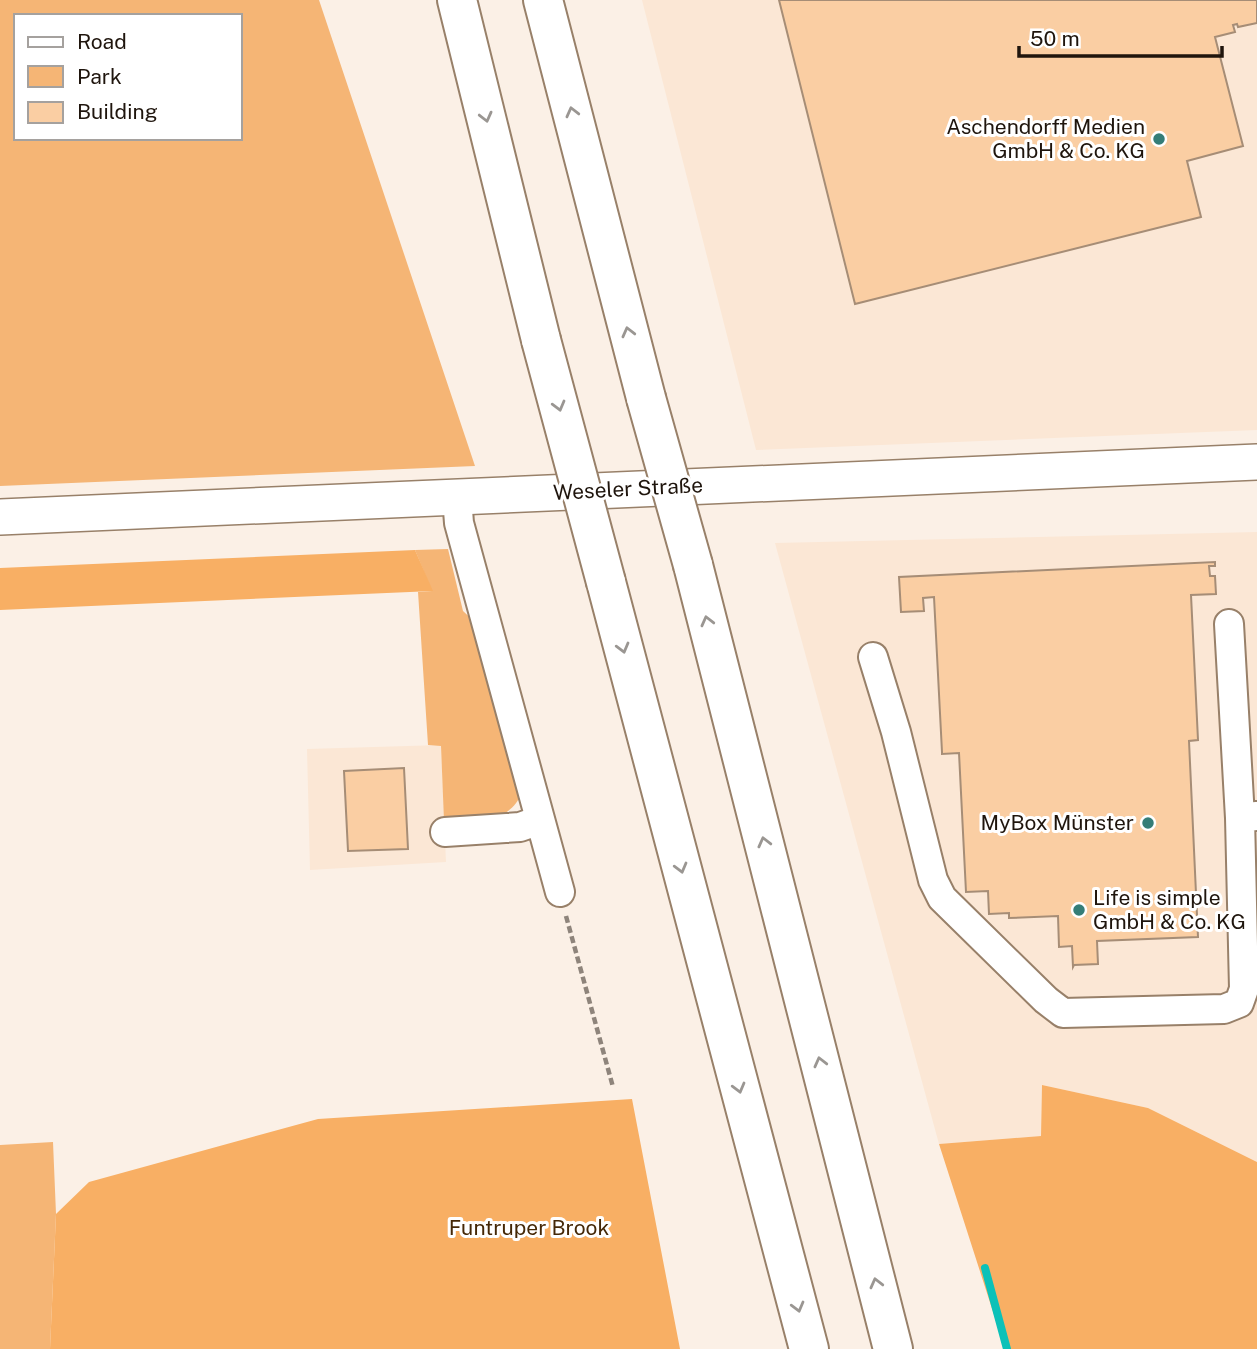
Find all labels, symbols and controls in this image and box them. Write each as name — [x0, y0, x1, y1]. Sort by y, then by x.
legend — [14, 14, 242, 140]
scale bar — [1019, 14, 1222, 58]
text: 50 m — [1030, 26, 1080, 51]
text: Road — [77, 29, 127, 54]
text: Park — [77, 64, 122, 89]
text: Building — [77, 99, 158, 124]
one-way arrow — [566, 106, 580, 118]
one-way arrow — [478, 111, 492, 123]
place label: Aschendorff Medien GmbH & Co. KG — [946, 114, 1145, 163]
marker: Aschendorff Medien GmbH & Co. KG — [1151, 131, 1167, 147]
one-way arrow — [622, 326, 637, 338]
one-way arrow — [551, 400, 565, 412]
street label: Weseler Straße — [552, 472, 704, 505]
one-way arrow — [701, 616, 715, 628]
one-way arrow — [615, 641, 629, 653]
place label: MyBox Münster — [981, 810, 1134, 835]
marker: MyBox Münster — [1140, 815, 1156, 831]
one-way arrow — [758, 836, 772, 848]
one-way arrow — [673, 861, 687, 873]
place label: Life is simple GmbH & Co. KG — [1093, 885, 1246, 934]
marker: Life is simple GmbH & Co. KG — [1071, 902, 1087, 918]
one-way arrow — [814, 1057, 828, 1069]
one-way arrow — [731, 1081, 746, 1093]
park label: Funtruper Brook — [449, 1215, 609, 1240]
one-way arrow — [870, 1277, 884, 1289]
one-way arrow — [790, 1301, 804, 1313]

